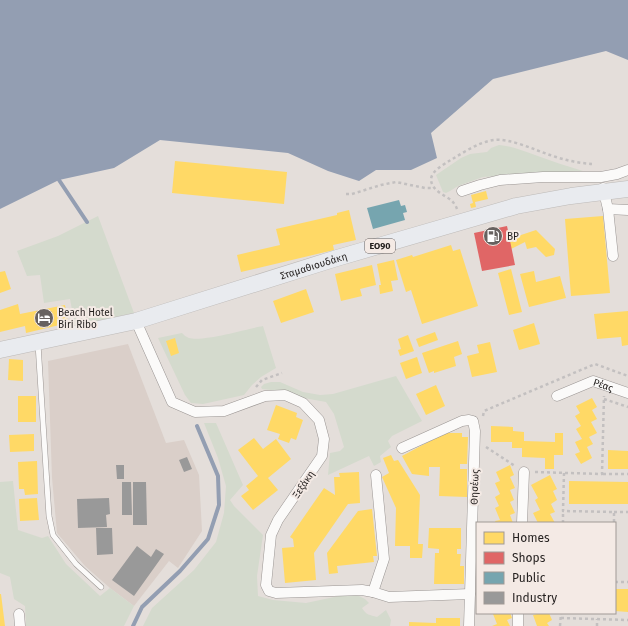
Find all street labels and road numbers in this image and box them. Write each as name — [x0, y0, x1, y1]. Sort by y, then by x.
road number: ΕΟ90 — [365, 239, 395, 253]
street label: Σταμαθιουδάκη — [279, 250, 349, 282]
street label: Ρέας — [591, 377, 615, 395]
street label: Ξεξάκη — [289, 468, 317, 501]
street label: Θησέως — [467, 469, 482, 505]

